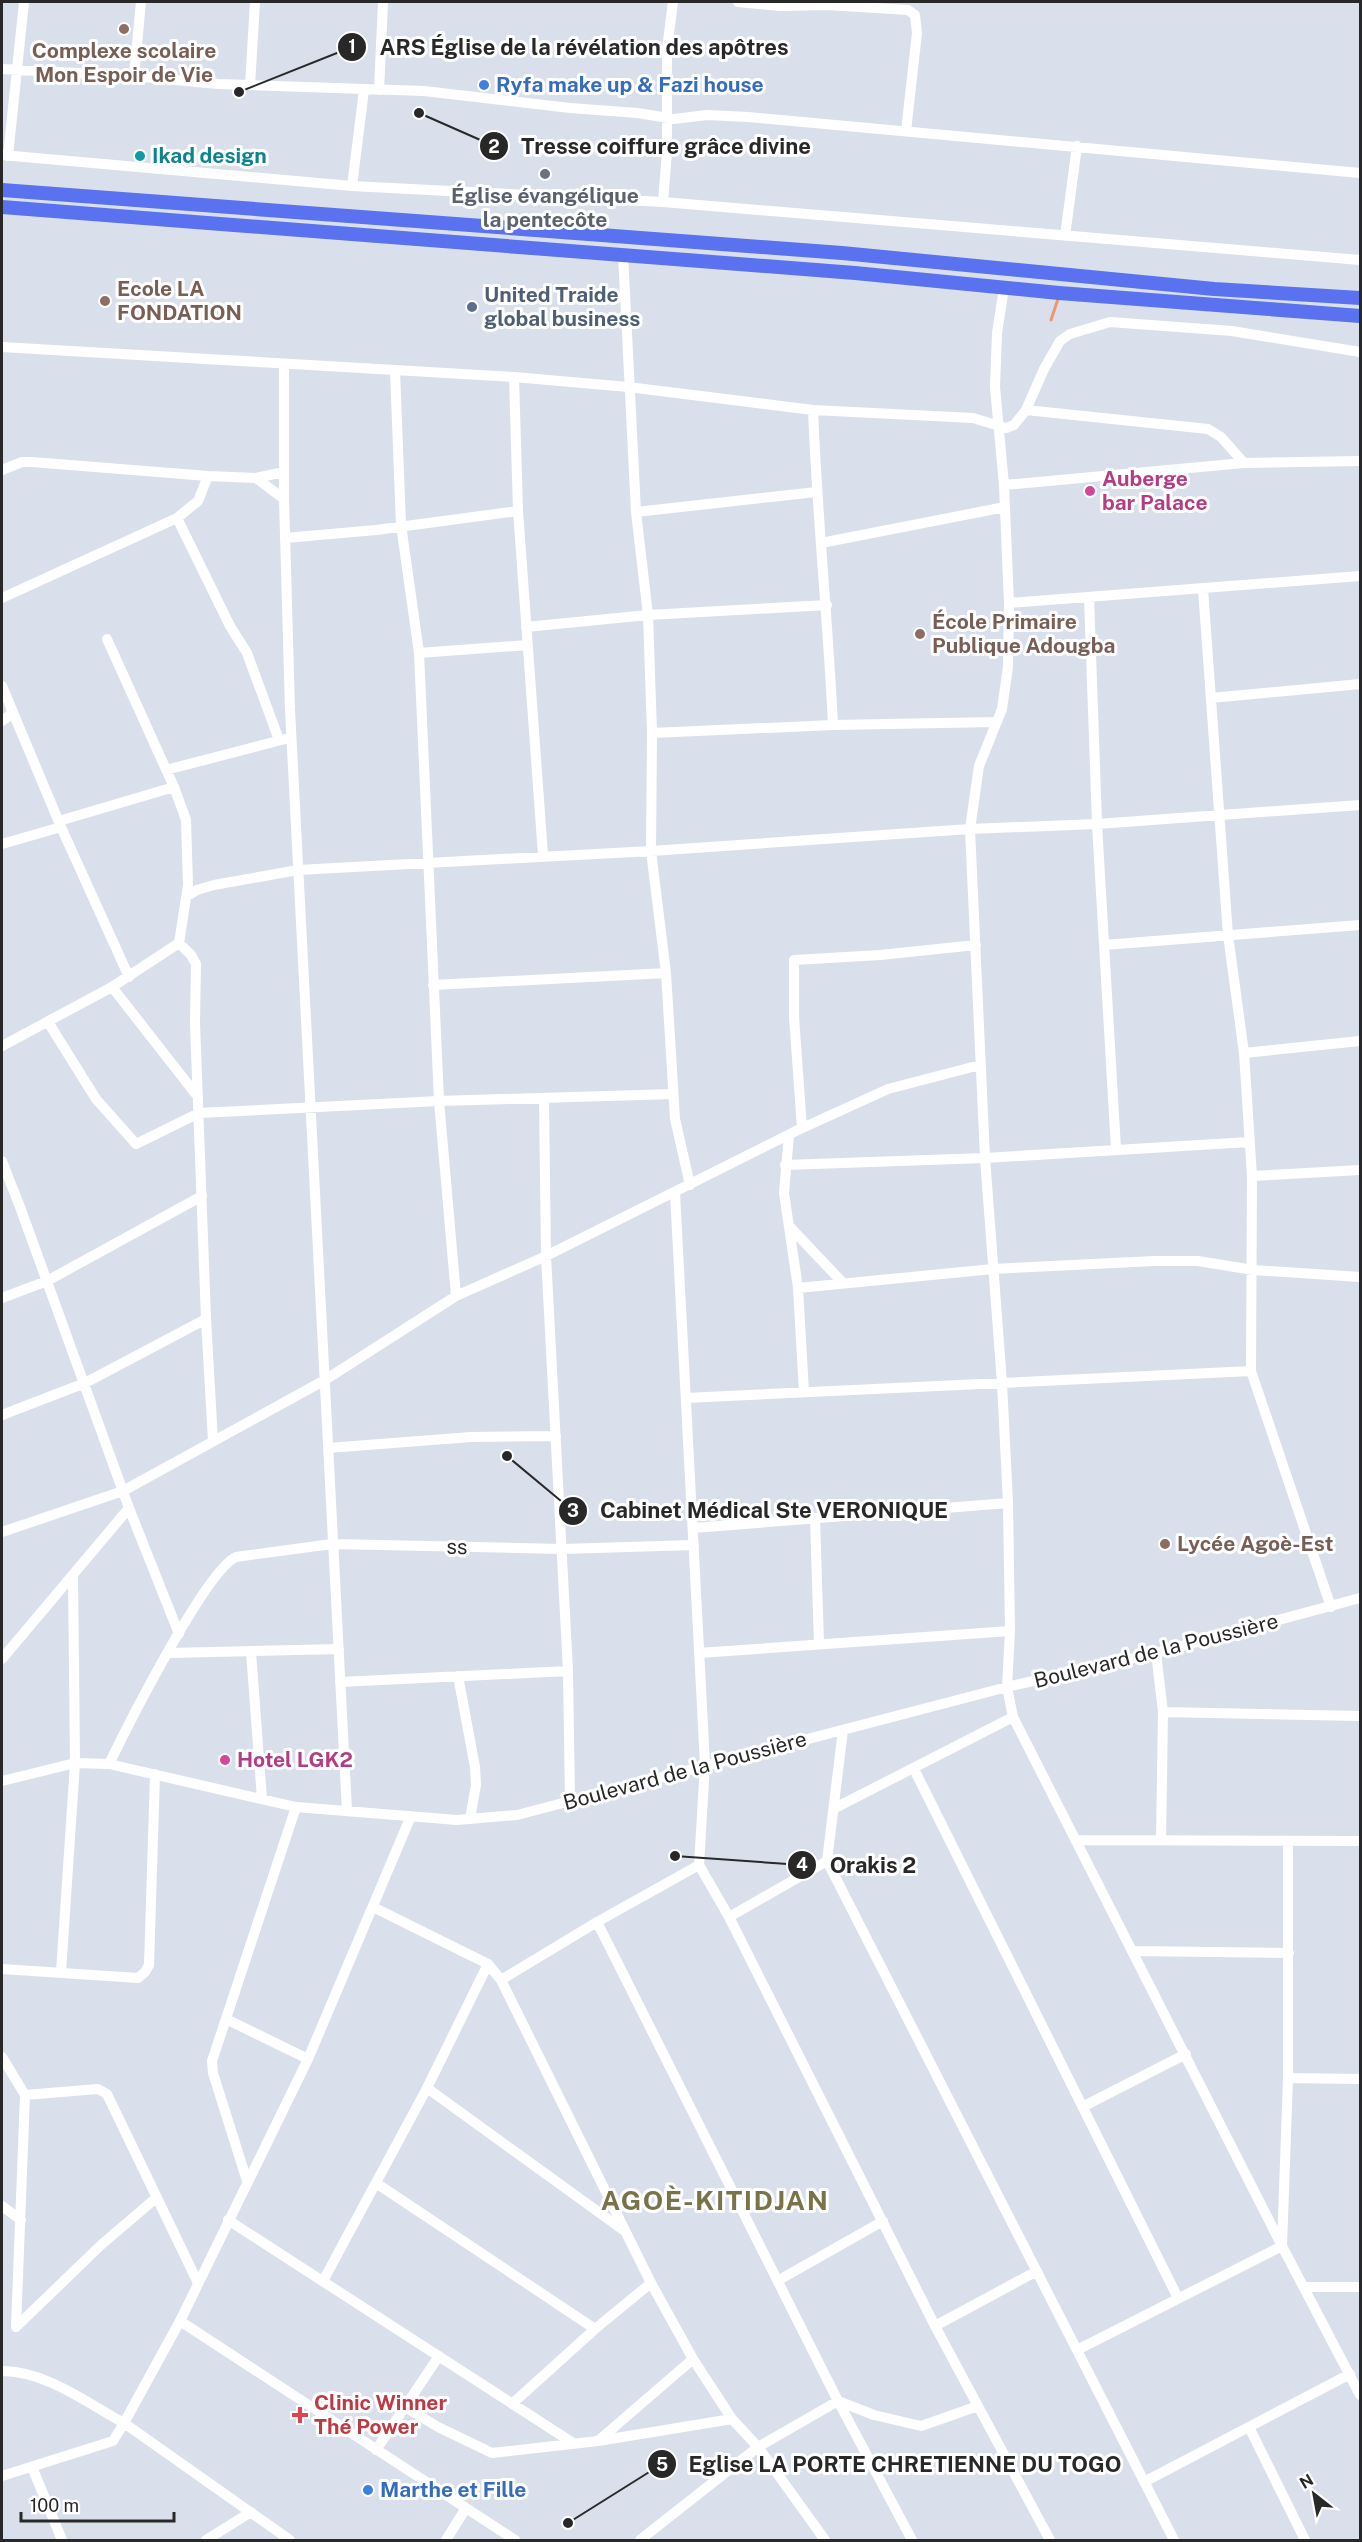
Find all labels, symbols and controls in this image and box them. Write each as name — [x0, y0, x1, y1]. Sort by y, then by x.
marker: Complexe scolaire Mon Espoir de Vie — [117, 22, 131, 36]
callout: ARS Église de la révélation des apôtres — [337, 27, 801, 67]
text: ARS Église de la révélation des apôtres — [379, 34, 789, 60]
text: 1 — [348, 36, 356, 57]
place label: Complexe scolaire Mon Espoir de Vie — [32, 38, 216, 87]
place label: Ryfa make up & Fazi house — [496, 72, 764, 97]
marker: Ryfa make up & Fazi house — [477, 78, 491, 92]
callout: Tresse coiffure grâce divine — [479, 126, 824, 166]
text: Tresse coiffure grâce divine — [521, 133, 811, 159]
text: 2 — [488, 136, 500, 157]
place label: Ikad design — [152, 143, 267, 168]
marker: Ikad design — [133, 149, 147, 163]
marker: Église évangélique la pentecôte — [538, 167, 552, 181]
place label: Église évangélique la pentecôte — [451, 183, 639, 232]
place label: Ecole LA FONDATION — [117, 276, 242, 325]
place label: United Traide global business — [484, 282, 640, 331]
marker: Ecole LA FONDATION — [98, 294, 112, 308]
marker: United Traide global business — [465, 300, 479, 314]
place label: Auberge bar Palace — [1102, 466, 1208, 515]
marker: Auberge bar Palace — [1083, 484, 1097, 498]
place label: École Primaire Publique Adougba — [932, 609, 1115, 658]
marker: École Primaire Publique Adougba — [913, 627, 927, 641]
callout: Cabinet Médical Ste VERONIQUE — [558, 1491, 960, 1531]
text: Cabinet Médical Ste VERONIQUE — [600, 1497, 948, 1523]
text: 3 — [567, 1500, 579, 1521]
place label: Lycée Agoè-Est — [1177, 1531, 1334, 1556]
street label: ss — [446, 1534, 468, 1559]
marker: Lycée Agoè-Est — [1158, 1537, 1172, 1551]
street label: Boulevard de la Poussière — [1031, 1608, 1281, 1693]
street label: Boulevard de la Poussière — [560, 1726, 809, 1815]
place label: Hotel LGK2 — [237, 1747, 353, 1772]
marker: Hotel LGK2 — [218, 1753, 232, 1767]
callout: Orakis 2 — [787, 1845, 928, 1885]
text: Orakis 2 — [830, 1852, 916, 1878]
text: 4 — [796, 1854, 808, 1875]
district label: AGOÈ-KITIDJAN — [601, 2184, 829, 2216]
place label: Clinic Winner Thé Power — [314, 2390, 447, 2439]
marker: Clinic Winner Thé Power — [291, 2406, 309, 2424]
callout: Eglise LA PORTE CHRETIENNE DU TOGO — [647, 2444, 1134, 2484]
text: Eglise LA PORTE CHRETIENNE DU TOGO — [689, 2451, 1121, 2477]
text: 5 — [656, 2454, 668, 2475]
north arrow — [1284, 2464, 1344, 2524]
text: N — [1296, 2470, 1317, 2493]
place label: Marthe et Fille — [380, 2477, 526, 2502]
marker: Marthe et Fille — [361, 2483, 375, 2497]
scale bar — [21, 2485, 174, 2523]
text: 100 m — [30, 2495, 79, 2516]

